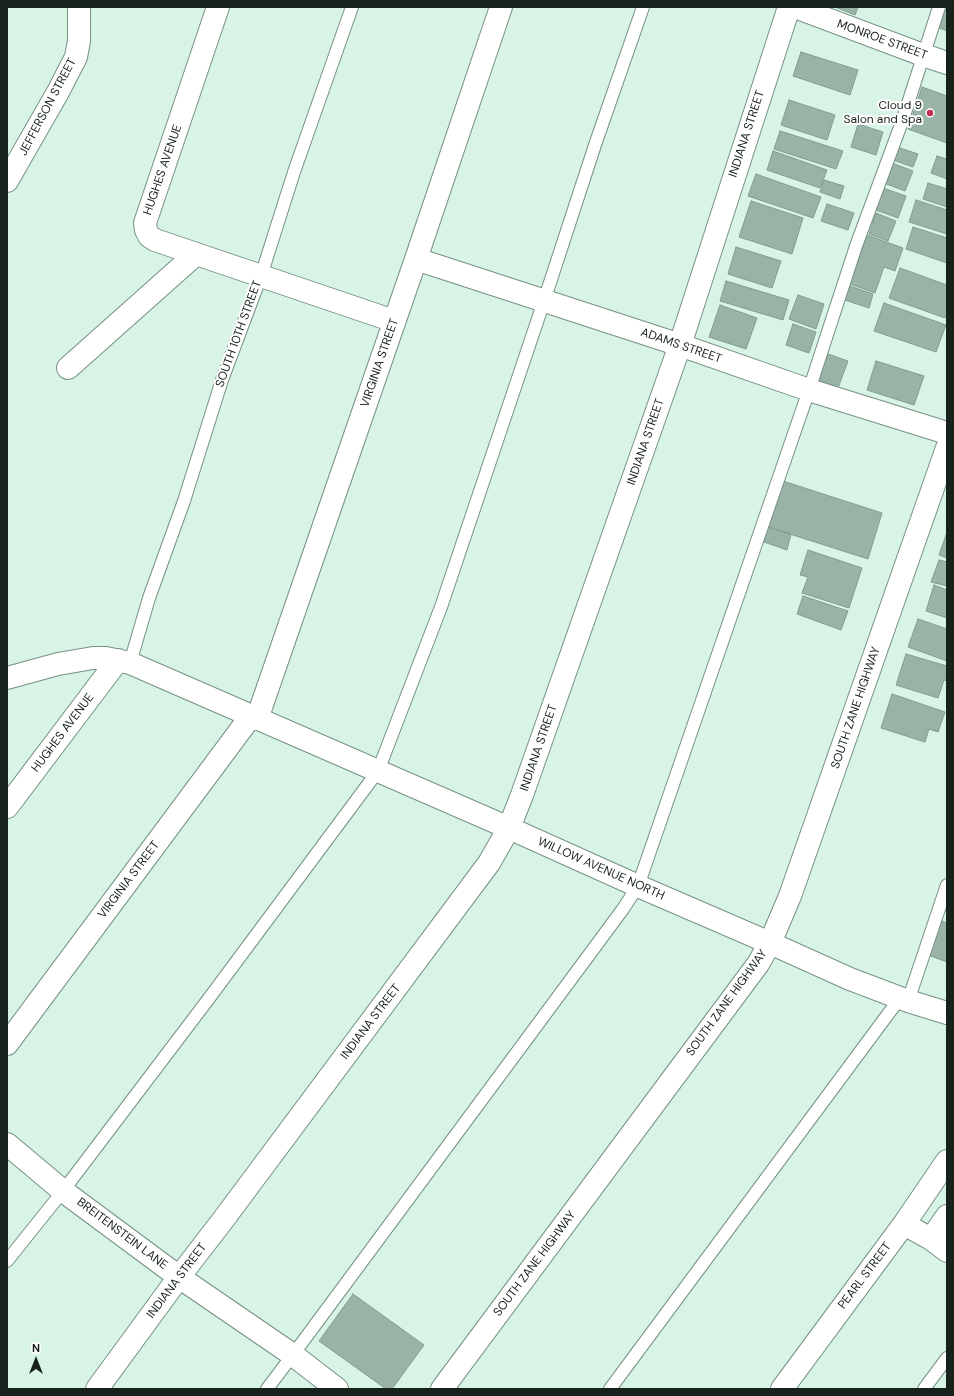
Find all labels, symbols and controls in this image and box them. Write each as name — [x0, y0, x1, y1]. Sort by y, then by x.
street label: MONROE STREET — [835, 17, 929, 63]
street label: JEFFERSON STREET — [16, 56, 80, 158]
street label: INDIANA STREET — [726, 89, 768, 179]
place label: Cloud 9 Salon and Spa — [844, 99, 922, 127]
marker: Cloud 9 Salon and Spa — [925, 108, 935, 118]
street label: HUGHES AVENUE — [141, 123, 185, 217]
street label: SOUTH 10TH STREET — [213, 279, 265, 389]
street label: VIRGINIA STREET — [358, 317, 402, 409]
street label: ADAMS STREET — [639, 325, 723, 367]
street label: INDIANA STREET — [624, 397, 668, 487]
street label: SOUTH ZANE HIGHWAY — [828, 645, 884, 771]
street label: HUGHES AVENUE — [29, 691, 97, 775]
street label: INDIANA STREET — [517, 703, 561, 793]
street label: WILLOW AVENUE NORTH — [535, 834, 667, 904]
street label: VIRGINIA STREET — [95, 839, 163, 921]
street label: SOUTH ZANE HIGHWAY — [684, 947, 770, 1059]
street label: INDIANA STREET — [338, 982, 404, 1062]
street label: BREITENSTEIN LANE — [74, 1195, 170, 1273]
street label: SOUTH ZANE HIGHWAY — [491, 1209, 579, 1319]
street label: PEARL STREET — [835, 1240, 895, 1312]
street label: INDIANA STREET — [144, 1241, 210, 1321]
north arrow — [16, 1340, 56, 1380]
text: N — [32, 1341, 40, 1355]

